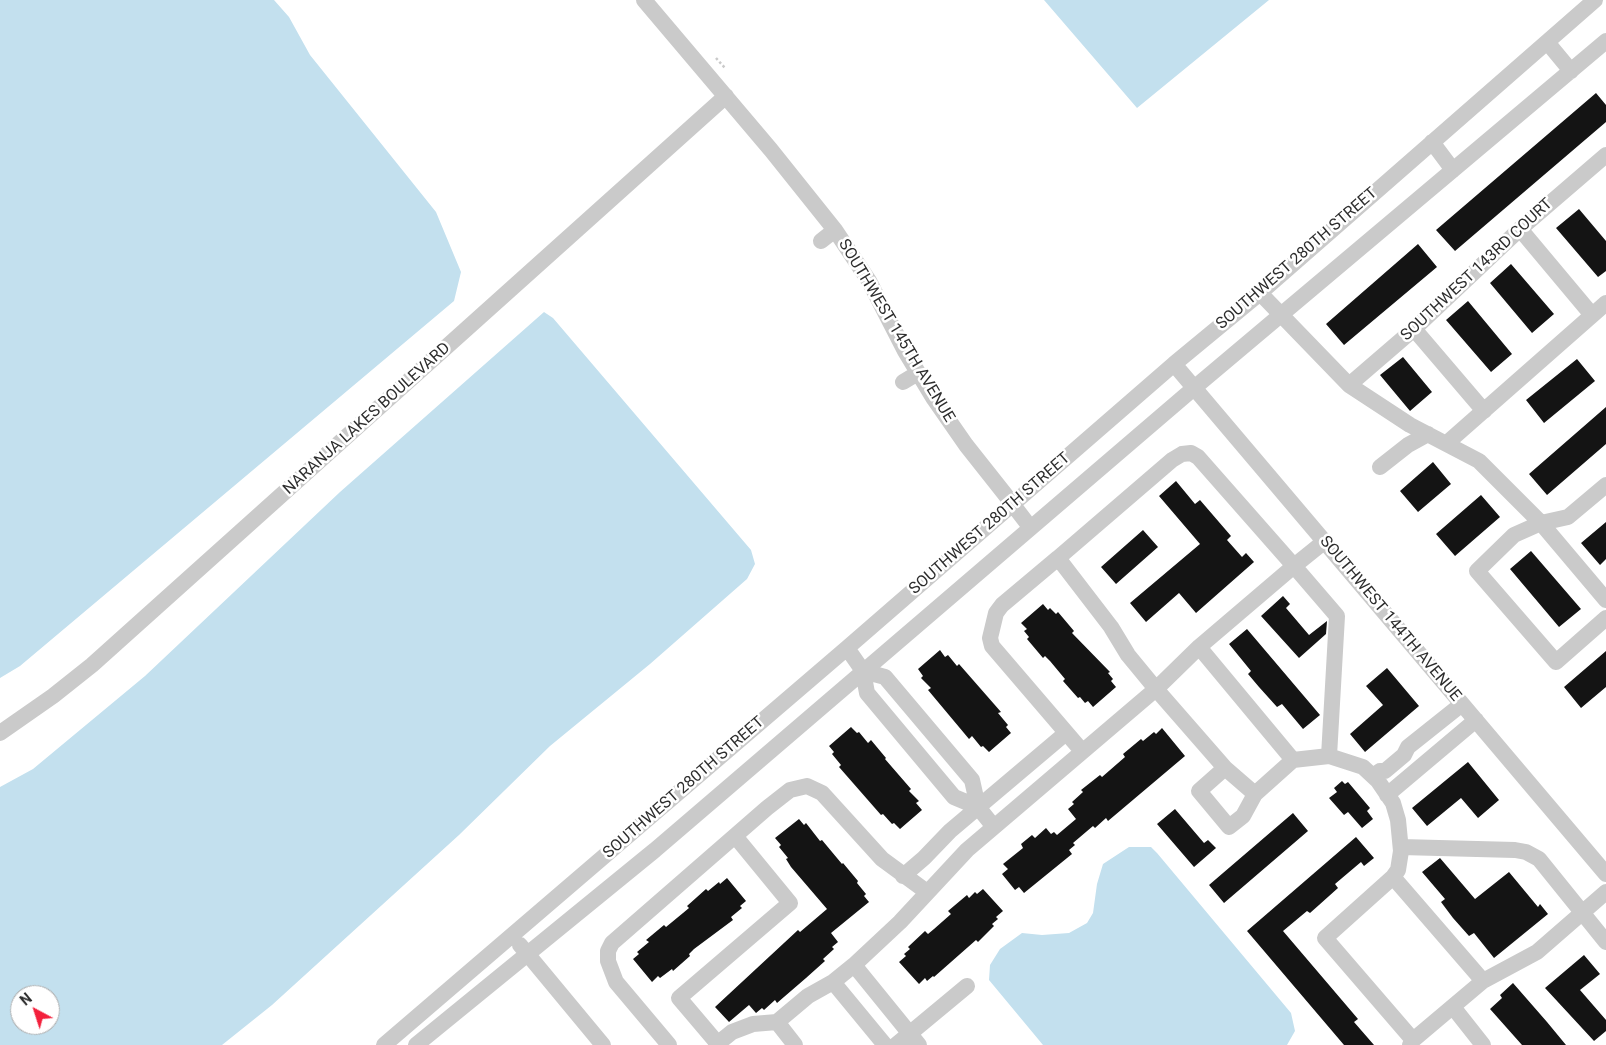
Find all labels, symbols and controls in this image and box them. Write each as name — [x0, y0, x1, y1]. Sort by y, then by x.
street label: SOUTHWEST 280TH STREET — [1213, 184, 1381, 334]
street label: SOUTHWEST 143RD COURT — [1397, 195, 1557, 345]
street label: SOUTHWEST 145TH AVENUE — [834, 236, 958, 426]
street label: NARANJA LAKES BOULEVARD — [280, 339, 454, 499]
street label: SOUTHWEST 280TH STREET — [906, 449, 1074, 599]
street label: SOUTHWEST 144TH AVENUE — [1315, 532, 1465, 706]
street label: SOUTHWEST 280TH STREET — [600, 713, 768, 863]
north arrow — [10, 985, 60, 1035]
text: N — [17, 990, 35, 1009]

